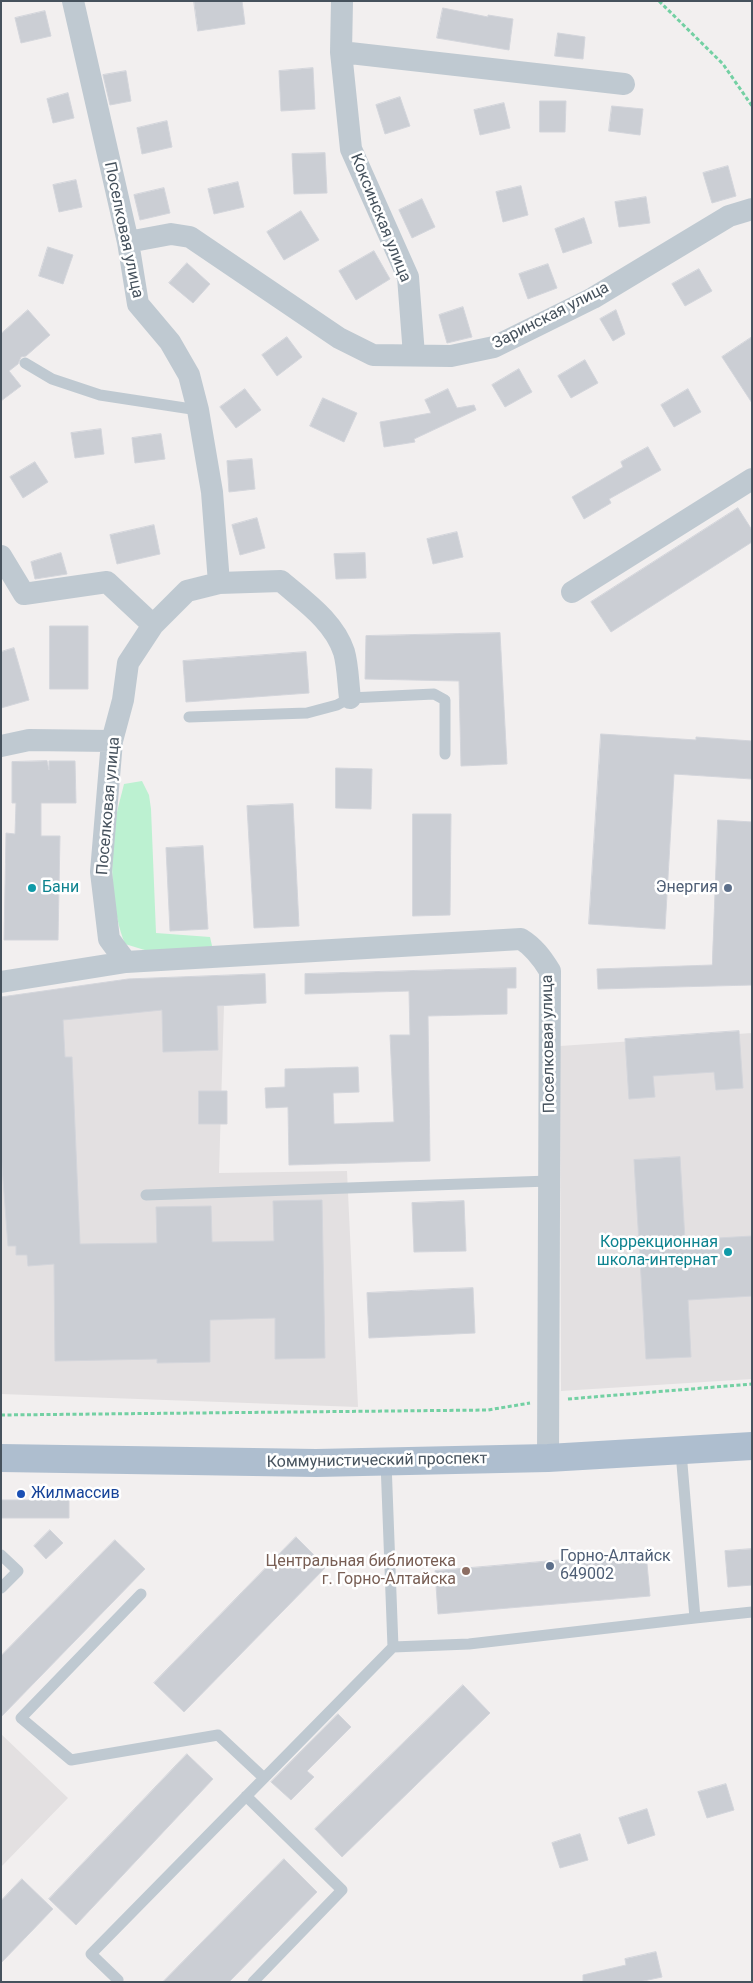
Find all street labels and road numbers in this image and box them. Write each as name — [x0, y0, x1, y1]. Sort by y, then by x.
street label: Коксинская улица — [345, 151, 415, 285]
street label: Поселковая улица — [99, 160, 147, 300]
street label: Заринская улица — [490, 278, 612, 354]
street label: Поселковая улица — [93, 736, 125, 876]
street label: Поселковая улица — [538, 974, 560, 1114]
street label: Коммунистический проспект — [267, 1449, 487, 1473]

